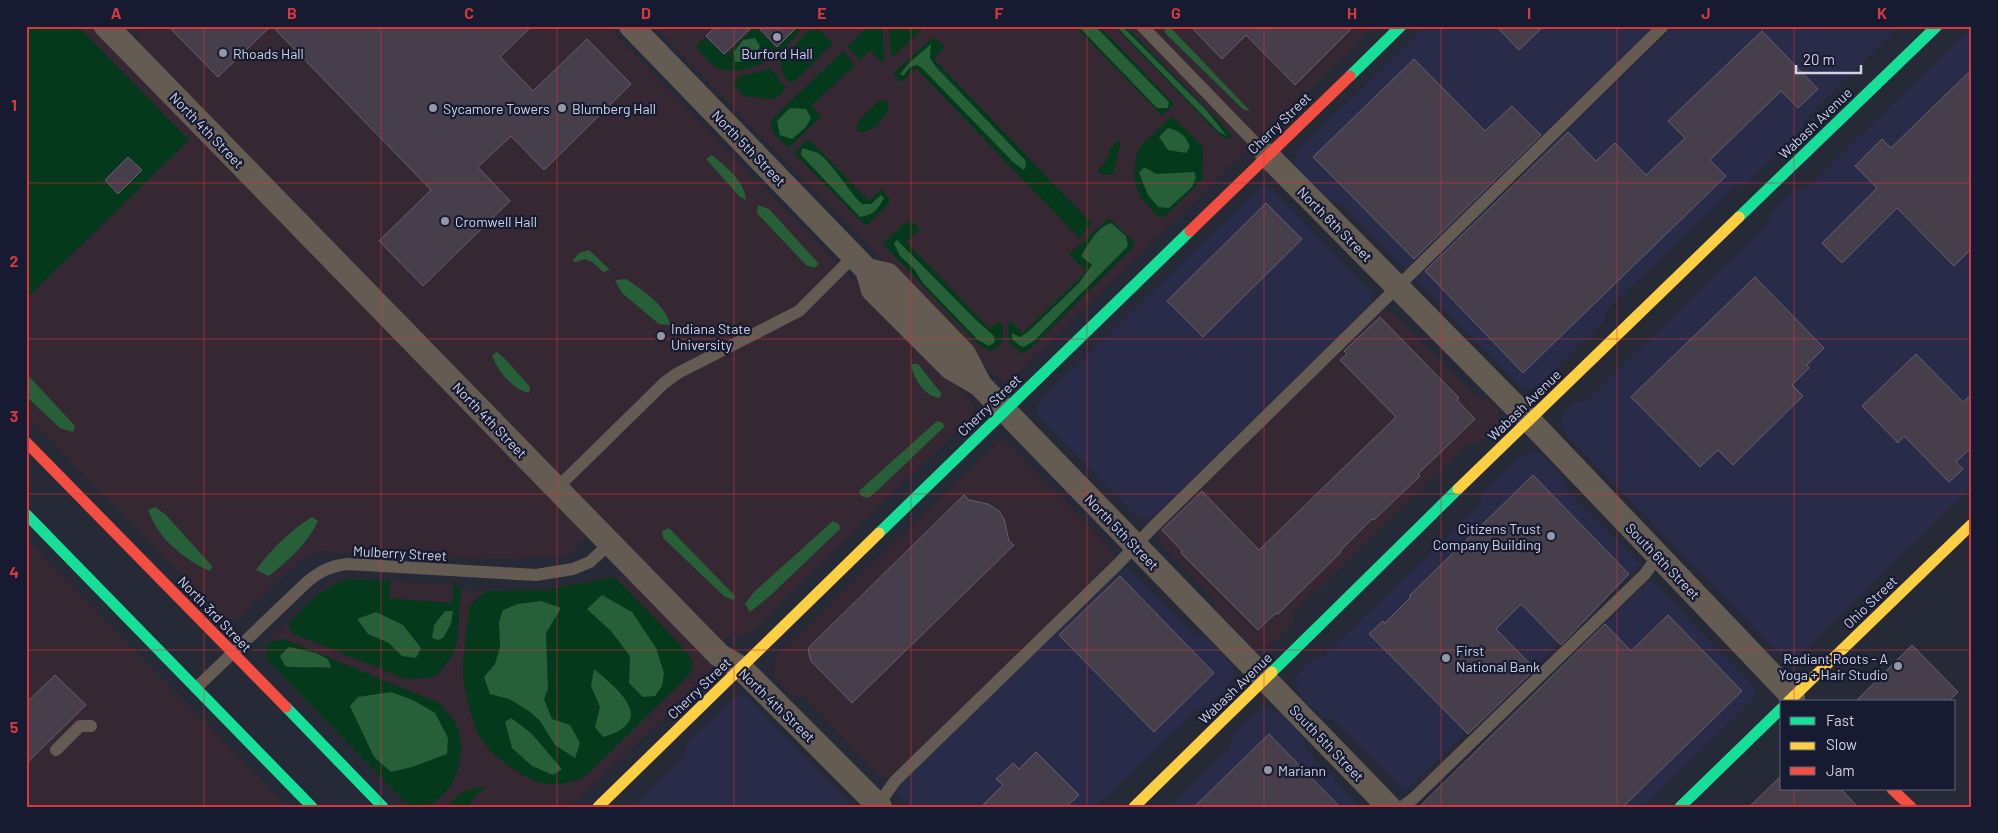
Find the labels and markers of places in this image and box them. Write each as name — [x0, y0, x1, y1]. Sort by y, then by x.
marker: Burford Hall — [771, 31, 783, 43]
place label: Rhoads Hall — [233, 45, 304, 62]
place label: Burford Hall — [741, 45, 813, 62]
marker: Rhoads Hall — [217, 47, 229, 59]
place label: Sycamore Towers — [443, 100, 550, 117]
place label: Blumberg Hall — [572, 100, 656, 117]
marker: Sycamore Towers — [427, 102, 439, 114]
marker: Blumberg Hall — [556, 102, 568, 114]
place label: Cromwell Hall — [455, 213, 537, 230]
marker: Cromwell Hall — [439, 215, 451, 227]
place label: Indiana State University — [671, 320, 751, 353]
marker: Indiana State University — [655, 330, 667, 342]
place label: Citizens Trust Company Building — [1433, 520, 1541, 553]
marker: Citizens Trust Company Building — [1545, 530, 1557, 542]
place label: First National Bank — [1456, 642, 1540, 675]
place label: Radiant Roots - A Yoga + Hair Studio — [1779, 650, 1888, 683]
marker: First National Bank — [1440, 652, 1452, 664]
marker: Radiant Roots - A Yoga + Hair Studio — [1892, 660, 1904, 672]
place label: Mariann — [1278, 762, 1326, 779]
marker: Mariann — [1262, 764, 1274, 776]

